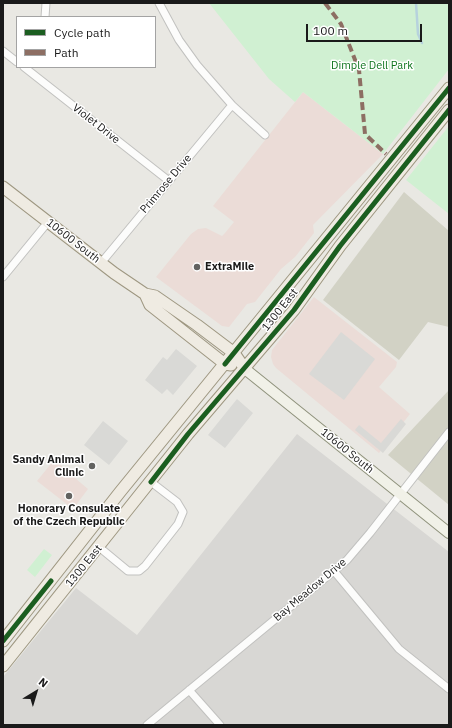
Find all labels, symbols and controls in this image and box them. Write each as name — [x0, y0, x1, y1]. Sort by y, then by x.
legend — [16, 16, 156, 68]
scale bar — [308, 16, 424, 42]
text: 100 m — [313, 23, 348, 38]
text: Cycle path — [54, 25, 111, 40]
text: Path — [54, 45, 79, 60]
park label: Dimple Dell Park — [331, 59, 413, 73]
street label: Violet Drive — [70, 101, 122, 147]
street label: Primrose Drive — [138, 152, 194, 216]
street label: 10600 South — [44, 216, 102, 266]
place label: ExtraMile — [205, 260, 254, 274]
marker: ExtraMile — [192, 262, 202, 272]
street label: 1300 East — [259, 286, 301, 334]
street label: 10600 South — [318, 426, 376, 476]
place label: Sandy Animal Clinic — [13, 453, 84, 479]
marker: Sandy Animal Clinic — [87, 461, 97, 471]
marker: Honorary Consulate of the Czech Republic — [64, 491, 74, 501]
place label: Honorary Consulate of the Czech Republic — [13, 502, 125, 528]
street label: 1300 East — [63, 542, 105, 590]
street label: Bay Meadow Drive — [271, 556, 349, 624]
north arrow — [16, 672, 56, 712]
text: N — [36, 675, 51, 691]

